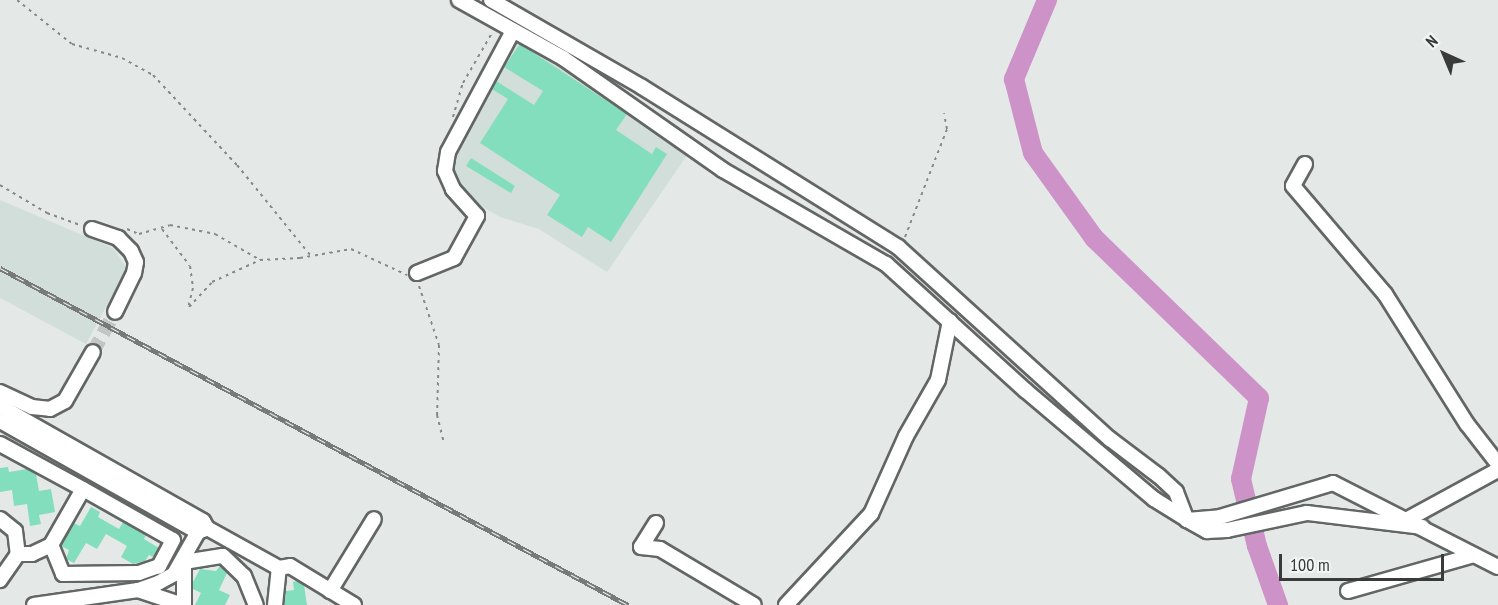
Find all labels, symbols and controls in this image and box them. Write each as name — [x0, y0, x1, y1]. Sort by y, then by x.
north arrow — [1414, 24, 1474, 84]
text: N — [1421, 31, 1442, 51]
scale bar — [1282, 542, 1447, 580]
text: 100 m — [1290, 553, 1330, 576]

